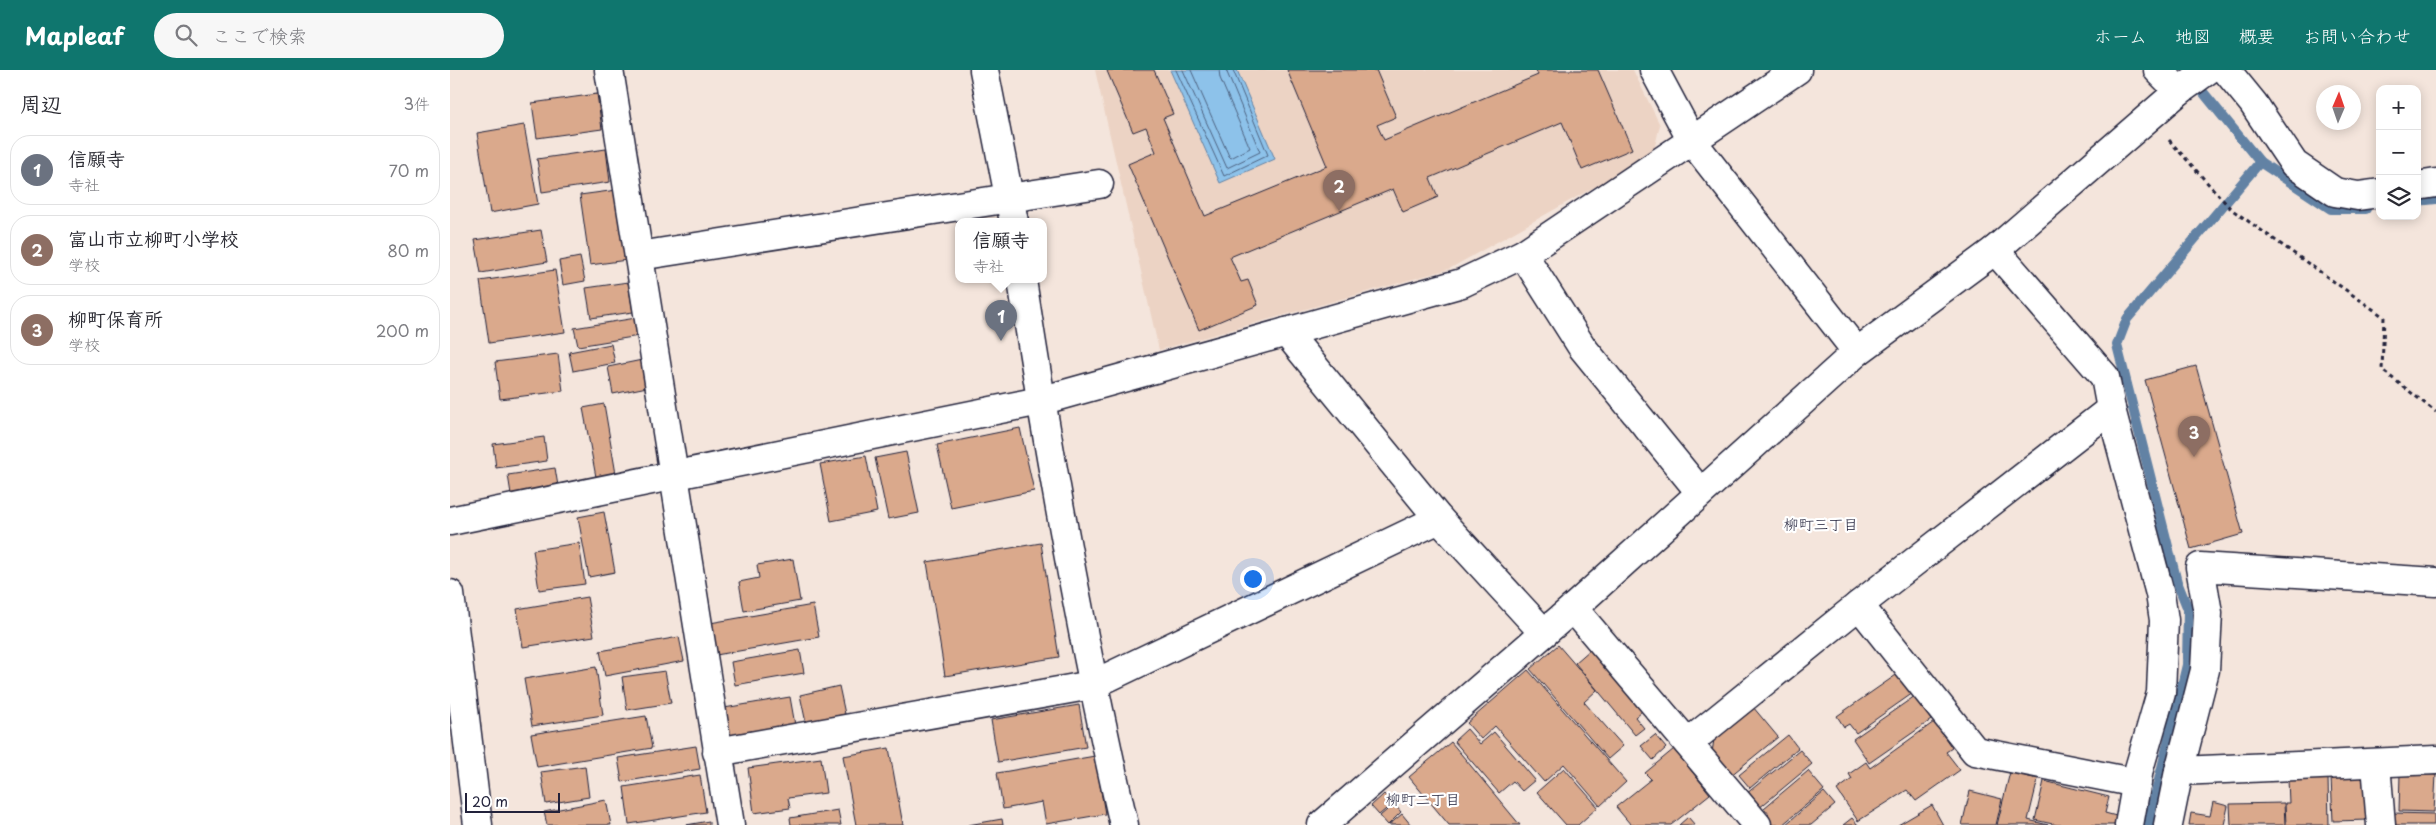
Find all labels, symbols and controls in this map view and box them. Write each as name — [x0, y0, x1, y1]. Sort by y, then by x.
search box — [154, 13, 504, 58]
text: Mapleaf — [25, 17, 124, 53]
icon: search — [172, 21, 200, 49]
text: ここで検索 — [212, 21, 307, 49]
text: ホーム — [2094, 22, 2147, 49]
text: 地図 — [2175, 22, 2211, 49]
text: 概要 — [2239, 22, 2275, 49]
text: お問い合わせ — [2303, 22, 2411, 49]
north arrow — [2316, 85, 2361, 130]
map controls — [2376, 85, 2421, 220]
button: + — [2376, 85, 2421, 130]
text: 周辺 — [20, 87, 62, 119]
text: 3件 — [403, 91, 430, 115]
button: − — [2376, 130, 2421, 175]
text: 信願寺 — [68, 144, 125, 172]
text: 1 — [33, 158, 41, 182]
text: 70 m — [389, 158, 429, 182]
pin: 2 — [1323, 170, 1355, 211]
text: 寺社 — [68, 172, 100, 196]
button: layers — [2376, 175, 2421, 220]
popup — [955, 218, 1047, 283]
text: 富山市立柳町小学校 — [68, 224, 239, 252]
text: 信願寺 — [972, 225, 1030, 253]
text: 2 — [31, 238, 43, 262]
text: 80 m — [387, 238, 429, 262]
text: 学校 — [68, 252, 100, 276]
text: 寺社 — [972, 253, 1005, 277]
pin: 1 — [985, 300, 1017, 341]
text: 柳町保育所 — [68, 304, 163, 332]
text: 3 — [32, 318, 42, 342]
text: 200 m — [376, 318, 429, 342]
text: 学校 — [68, 332, 100, 356]
pin: 3 — [2178, 416, 2210, 457]
district label: 柳町三丁目 — [1783, 512, 1859, 535]
your location — [1240, 566, 1266, 592]
district label: 柳町二丁目 — [1385, 787, 1461, 810]
scale bar — [465, 790, 560, 813]
text: 20 m — [472, 791, 508, 812]

